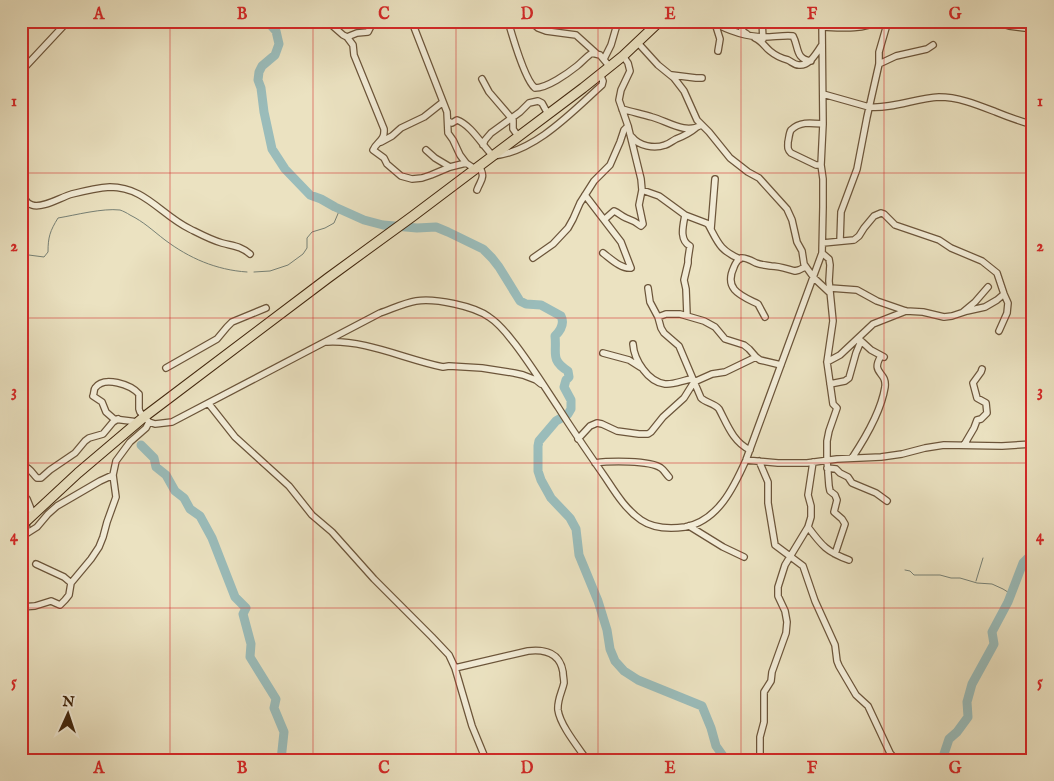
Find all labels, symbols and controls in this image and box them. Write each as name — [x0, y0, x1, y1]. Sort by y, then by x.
text: A — [93, 5, 106, 25]
text: B — [237, 5, 248, 25]
text: C — [378, 5, 390, 25]
text: D — [521, 5, 534, 25]
text: E — [664, 5, 676, 25]
text: F — [807, 5, 818, 25]
text: G — [949, 5, 962, 25]
text: 1 — [11, 92, 17, 112]
text: 1 — [1037, 92, 1043, 112]
text: 2 — [10, 237, 18, 257]
text: 2 — [1036, 237, 1044, 257]
text: 3 — [11, 382, 17, 402]
text: 3 — [1037, 382, 1043, 402]
text: 4 — [10, 527, 19, 547]
text: 4 — [1036, 527, 1045, 547]
text: 5 — [11, 673, 17, 693]
text: 5 — [1037, 673, 1043, 693]
north arrow — [42, 688, 92, 738]
text: N — [61, 693, 75, 711]
text: A — [93, 759, 106, 779]
text: B — [237, 759, 248, 779]
text: C — [378, 759, 390, 779]
text: D — [521, 759, 534, 779]
text: E — [664, 759, 676, 779]
text: F — [807, 759, 818, 779]
text: G — [949, 759, 962, 779]

